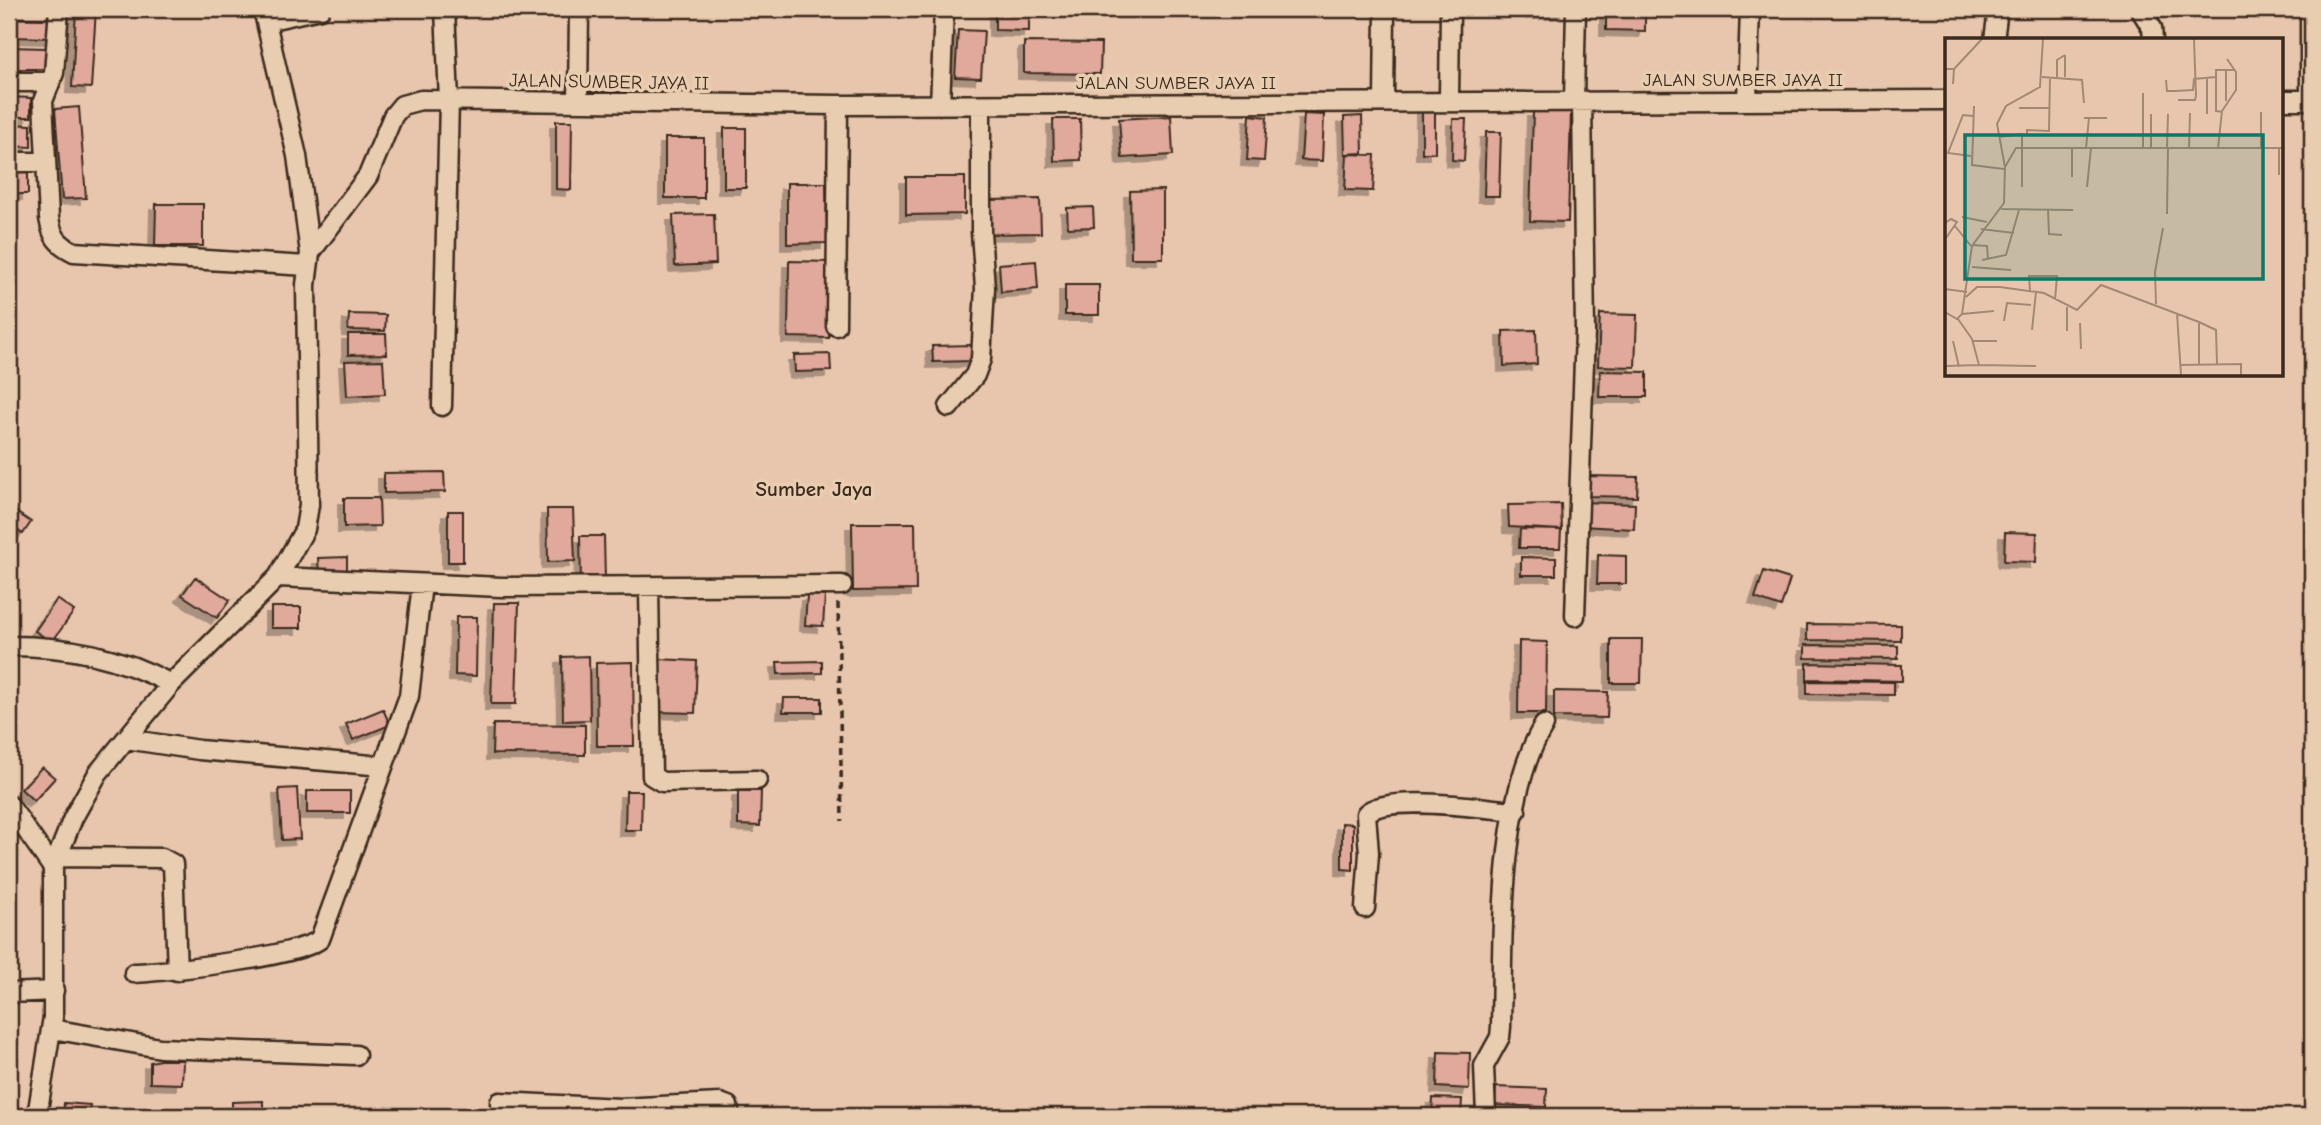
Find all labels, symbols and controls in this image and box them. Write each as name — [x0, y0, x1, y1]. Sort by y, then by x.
inset map — [1945, 38, 2282, 376]
street label: JALAN SUMBER JAYA II — [509, 69, 709, 95]
street label: JALAN SUMBER JAYA II — [1643, 69, 1843, 91]
street label: JALAN SUMBER JAYA II — [1076, 72, 1276, 94]
district label: Sumber Jaya — [756, 477, 872, 501]

